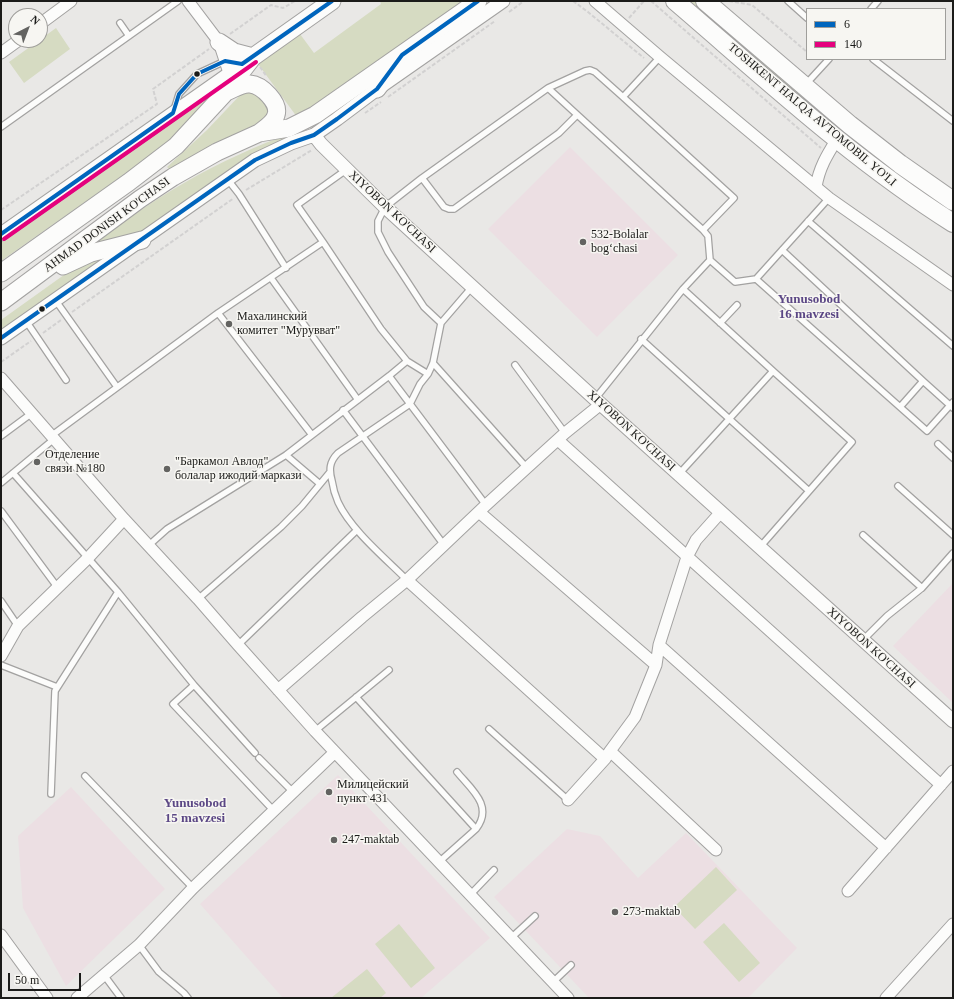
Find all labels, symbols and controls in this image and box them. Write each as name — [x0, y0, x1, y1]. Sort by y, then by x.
north arrow — [8, 8, 48, 48]
legend — [806, 8, 946, 60]
text: N — [28, 13, 42, 27]
text: 6 — [844, 17, 850, 31]
text: 140 — [844, 37, 862, 51]
street label: TOSHKENT HALQA AVTOMOBIL YO'LI — [725, 40, 899, 190]
unlabelled marker — [192, 69, 202, 79]
street label: XIYOBON KO'CHASI — [345, 168, 439, 256]
street label: AHMAD DONISH KO'CHASI — [41, 174, 173, 276]
place label: 532-Bolalar bogʻchasi — [591, 228, 648, 256]
marker: 532-Bolalar bogʻchasi — [578, 237, 588, 247]
district label: Yunusobod 16 mavzesi — [778, 292, 840, 323]
unlabelled marker — [37, 304, 47, 314]
place label: Махалинский комитет "Мурувват" — [237, 310, 340, 338]
marker: Махалинский комитет "Мурувват" — [224, 319, 234, 329]
street label: XIYOBON KO'CHASI — [584, 388, 678, 474]
place label: Отделение связи №180 — [45, 448, 105, 476]
place label: "Баркамол Авлод" болалар ижодий маркази — [175, 455, 302, 483]
marker: Отделение связи №180 — [32, 457, 42, 467]
marker: "Баркамол Авлод" болалар ижодий маркази — [162, 464, 172, 474]
street label: XIYOBON KO'CHASI — [824, 605, 918, 691]
place label: Милицейский пункт 431 — [337, 778, 409, 806]
marker: Милицейский пункт 431 — [324, 787, 334, 797]
district label: Yunusobod 15 mavzesi — [164, 796, 226, 827]
place label: 247-maktab — [342, 833, 399, 847]
marker: 247-maktab — [329, 835, 339, 845]
place label: 273-maktab — [623, 905, 680, 919]
marker: 273-maktab — [610, 907, 620, 917]
scale bar — [10, 965, 83, 991]
text: 50 m — [15, 973, 39, 987]

